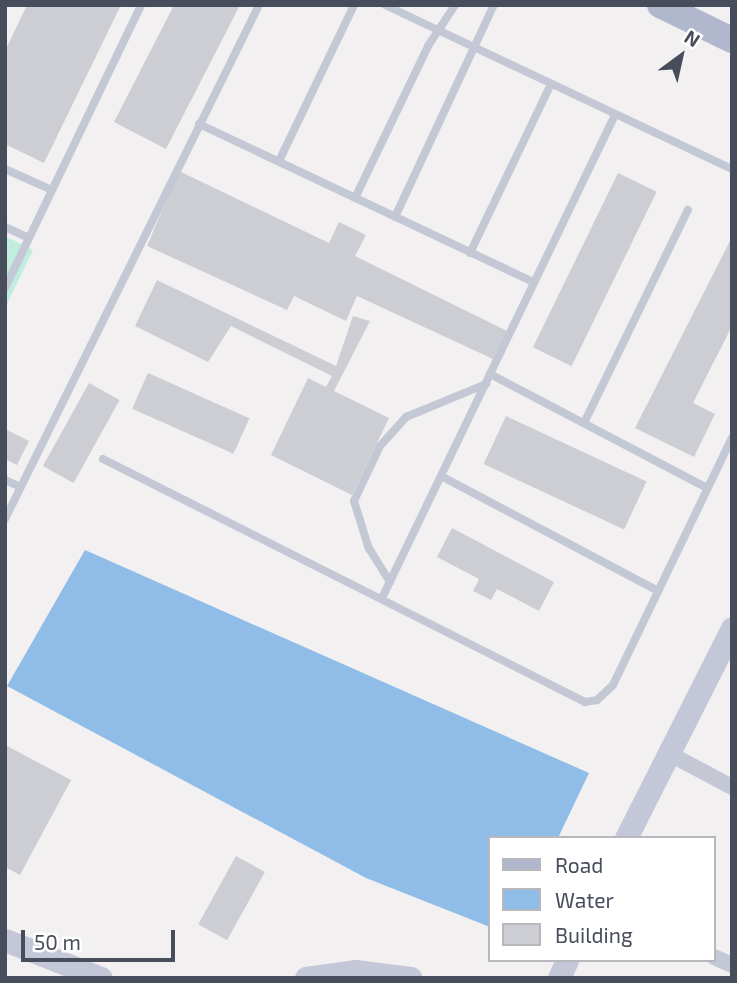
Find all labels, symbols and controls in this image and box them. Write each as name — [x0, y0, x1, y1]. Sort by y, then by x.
north arrow — [646, 21, 716, 91]
text: N — [681, 25, 705, 51]
legend — [489, 836, 716, 962]
text: Road — [555, 852, 603, 877]
text: Water — [555, 887, 614, 912]
scale bar — [24, 916, 178, 960]
text: Building — [555, 922, 633, 947]
text: 50 m — [34, 929, 81, 954]

